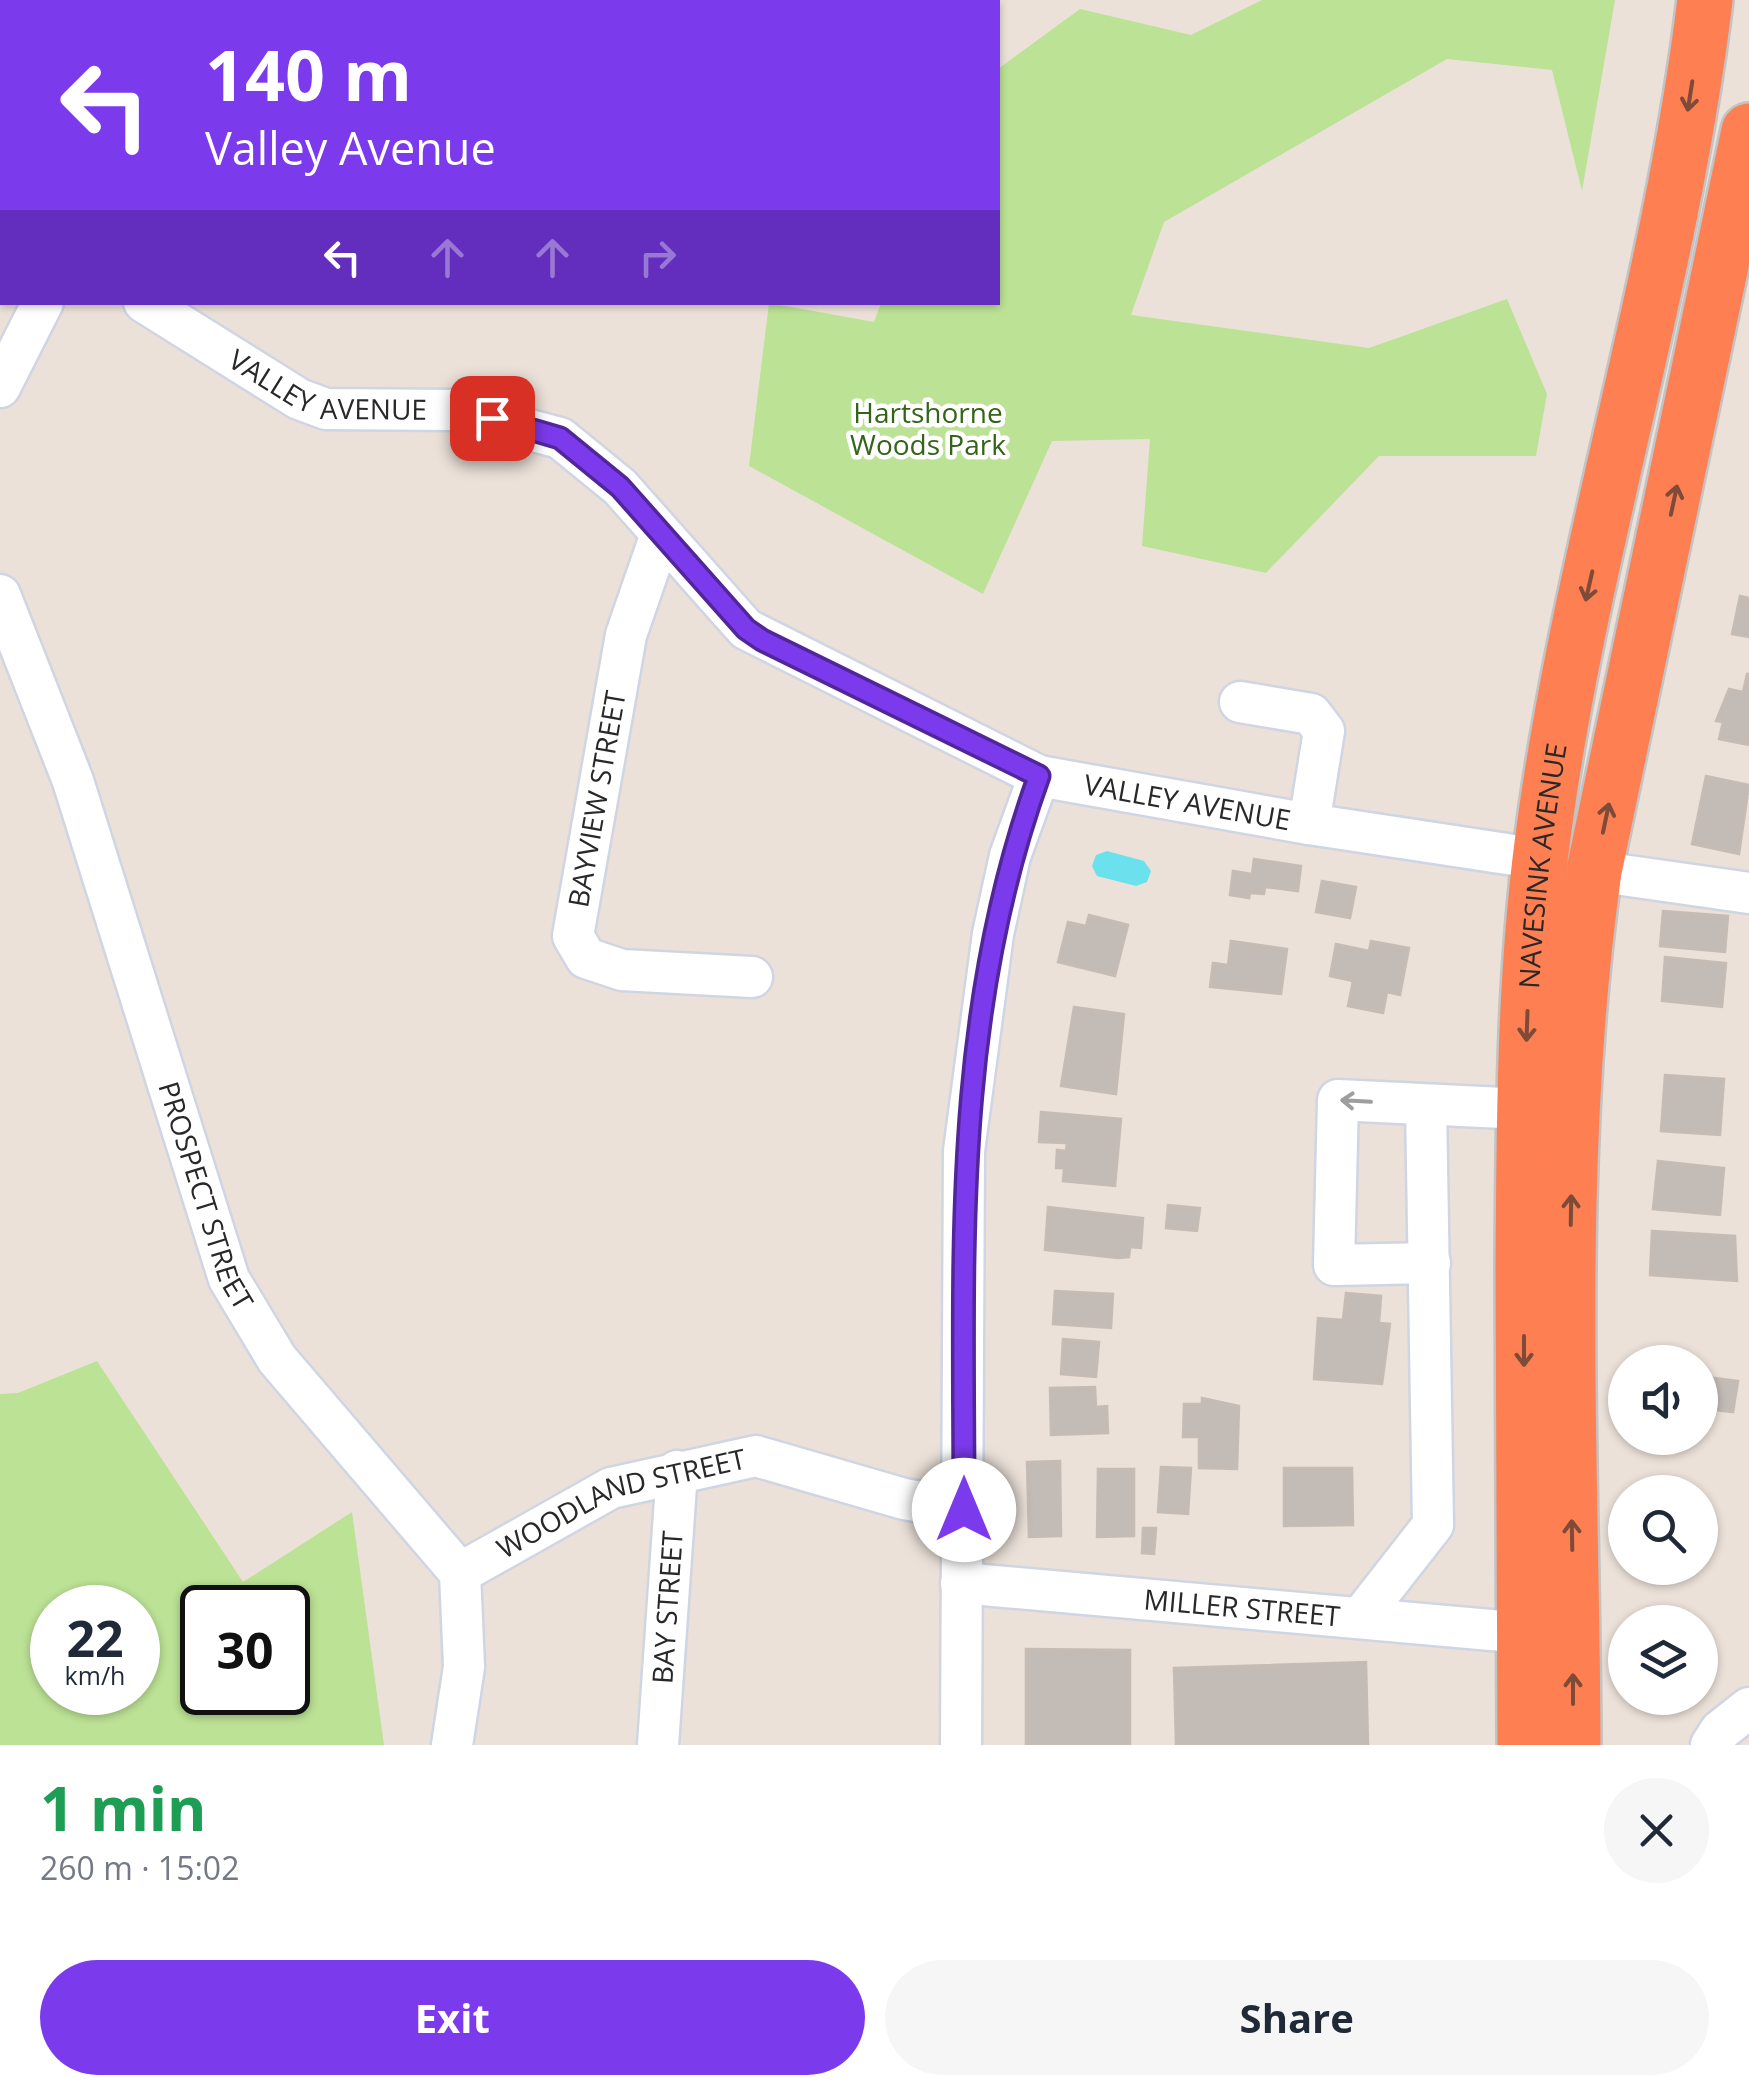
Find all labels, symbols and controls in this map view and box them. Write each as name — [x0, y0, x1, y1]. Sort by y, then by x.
text: 140 m — [205, 26, 412, 122]
icon: left — [40, 40, 170, 170]
one-way arrow — [1681, 80, 1699, 112]
text: Valley Avenue — [205, 117, 496, 178]
icon: left — [315, 230, 370, 285]
icon: ahead — [420, 230, 475, 285]
icon: ahead — [525, 230, 580, 285]
icon: right — [630, 230, 685, 285]
street label: VALLEY AVENUE — [222, 340, 427, 428]
pin — [450, 376, 535, 461]
icon: arrive — [465, 391, 520, 446]
park label: Hartshorne Woods Park — [850, 393, 1006, 463]
one-way arrow — [1666, 485, 1685, 517]
one-way arrow — [1579, 569, 1597, 601]
street label: BAYVIEW STREET — [558, 687, 634, 910]
street label: NAVESINK AVENUE — [1509, 740, 1575, 990]
street label: VALLEY AVENUE — [1081, 764, 1294, 838]
one-way arrow — [1597, 803, 1616, 835]
one-way arrow — [1517, 1009, 1536, 1041]
street label: PROSPECT STREET — [150, 1076, 263, 1317]
one-way arrow — [1341, 1091, 1373, 1110]
one-way arrow — [1561, 1195, 1580, 1227]
one-way arrow — [1514, 1334, 1534, 1366]
map controls — [1608, 1345, 1718, 1715]
button: sound — [1608, 1345, 1718, 1455]
street label: WOODLAND STREET — [490, 1439, 750, 1566]
position arrow — [912, 1458, 1016, 1562]
button: search — [1608, 1475, 1718, 1585]
one-way arrow — [1562, 1520, 1582, 1552]
street label: BAY STREET — [642, 1529, 691, 1685]
street label: MILLER STREET — [1142, 1579, 1342, 1635]
speed limit sign: 30 — [180, 1585, 310, 1715]
text: 22 — [66, 1604, 124, 1672]
button: layers — [1608, 1605, 1718, 1715]
text: km/h — [65, 1658, 125, 1692]
one-way arrow — [1564, 1673, 1582, 1706]
text: 1 min — [40, 1767, 207, 1849]
button: close — [1604, 1778, 1709, 1883]
text: 260 m · 15:02 — [40, 1846, 239, 1889]
button: Exit — [40, 1960, 865, 2075]
button: Share — [885, 1960, 1709, 2075]

